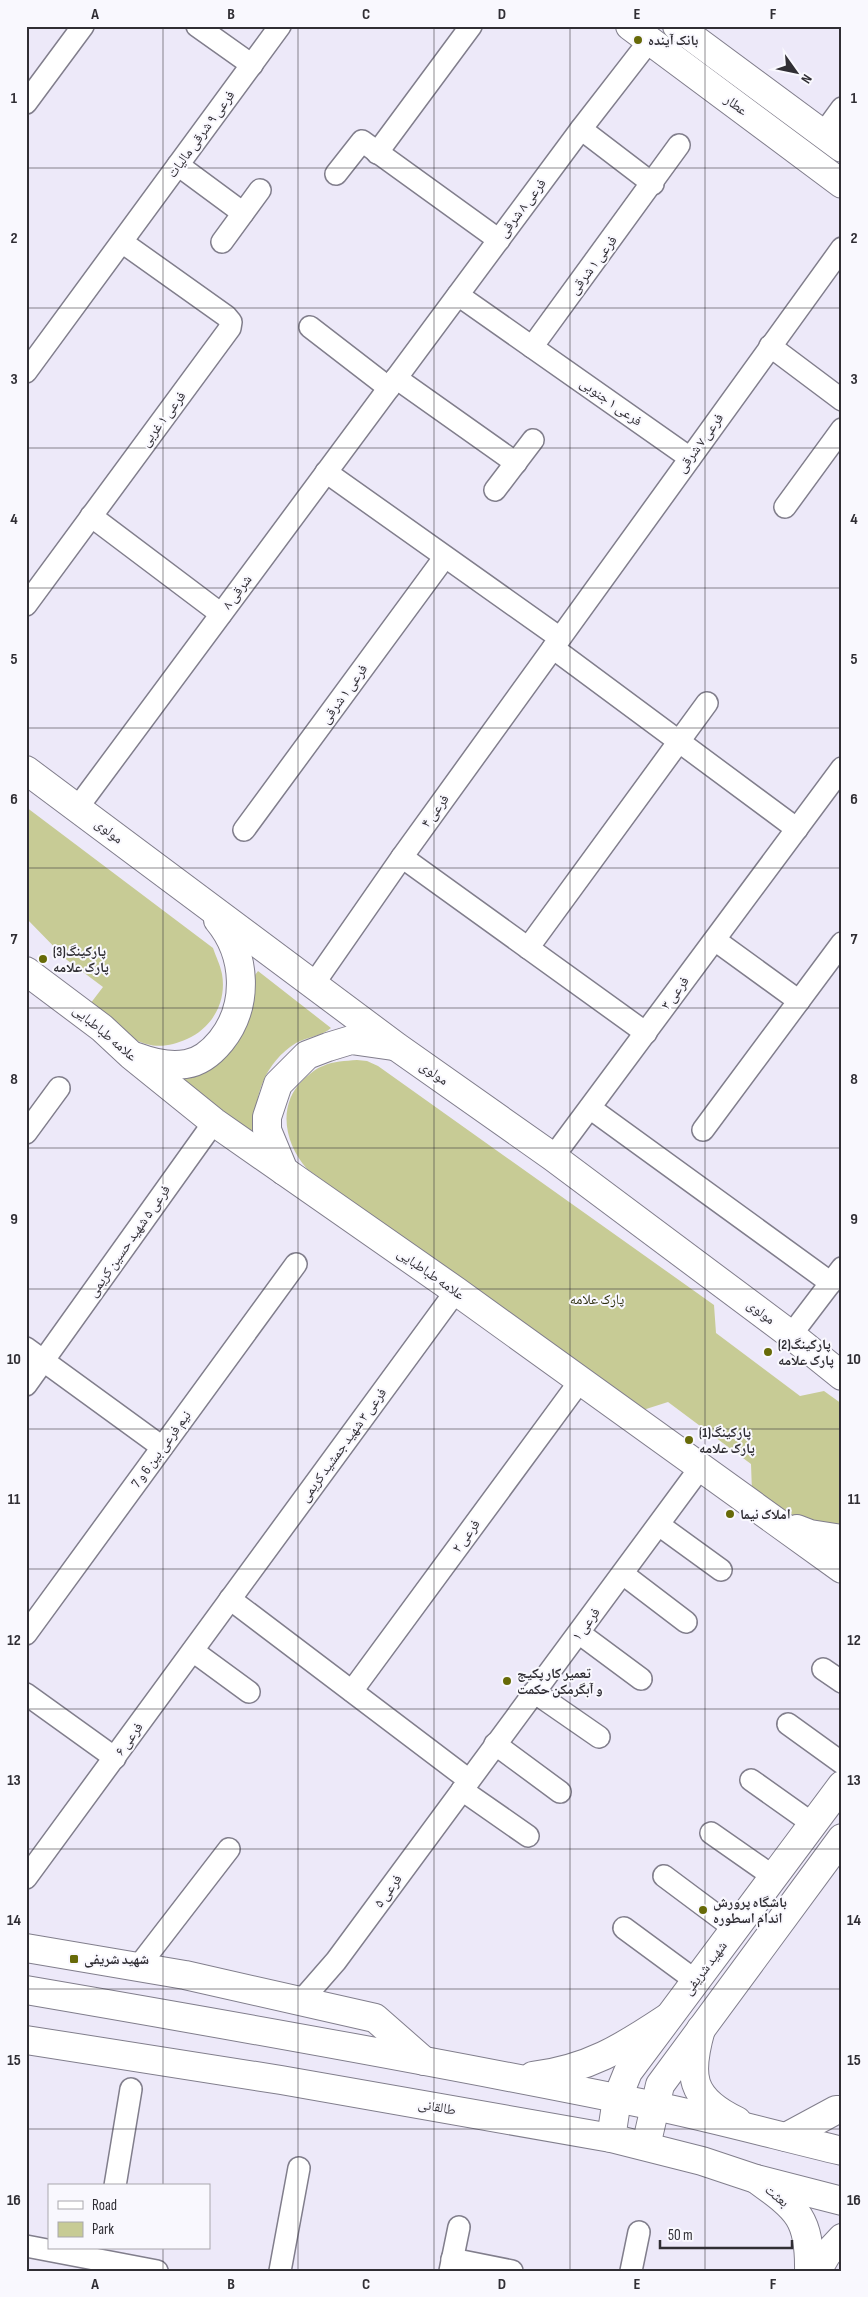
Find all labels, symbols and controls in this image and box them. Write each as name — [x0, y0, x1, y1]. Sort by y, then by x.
text: A — [90, 5, 99, 24]
text: B — [227, 5, 235, 24]
text: C — [362, 5, 370, 24]
text: D — [498, 5, 506, 24]
text: E — [634, 5, 641, 24]
text: F — [770, 5, 777, 24]
place label: بانک آینده — [648, 32, 698, 49]
marker: بانک آینده — [632, 34, 644, 46]
north arrow — [770, 48, 820, 98]
text: N — [797, 71, 816, 87]
street label: فرعی ۹ شرقی مالیات — [164, 87, 238, 181]
text: 1 — [11, 89, 18, 108]
text: 1 — [851, 89, 858, 108]
street label: عطار — [720, 90, 751, 119]
street label: فرعی ۸ شرقی — [494, 175, 550, 241]
text: 2 — [10, 229, 18, 248]
text: 2 — [850, 229, 858, 248]
street label: فرعی ۱ شرقی — [565, 232, 621, 298]
text: 3 — [10, 370, 18, 389]
text: 3 — [850, 370, 858, 389]
street label: فرعی ۱ جنوبی — [577, 374, 645, 430]
street label: فرعی ۱ غربی — [137, 388, 189, 450]
street label: فرعی ۷ شرقی — [673, 410, 727, 476]
text: 4 — [10, 510, 18, 529]
text: 4 — [850, 510, 858, 529]
street label: ۸ شرقی — [219, 571, 255, 613]
text: 5 — [10, 650, 18, 669]
text: 5 — [850, 650, 858, 669]
street label: فرعی ۱ شرقی — [317, 661, 371, 727]
text: 6 — [10, 790, 18, 809]
text: 6 — [850, 790, 858, 809]
street label: فرعی ۴ — [417, 791, 453, 831]
street label: مولوی — [92, 815, 126, 847]
text: 7 — [11, 930, 18, 949]
text: 7 — [851, 930, 858, 949]
place label: پارکینگ(3) پارک علامه — [53, 943, 109, 976]
marker: پارکینگ(3) پارک علامه — [37, 953, 49, 965]
street label: فرعی ۳ — [657, 973, 693, 1013]
street label: علامه طباطبایی — [69, 1001, 141, 1065]
street label: مولوی — [416, 1057, 452, 1089]
text: 8 — [10, 1070, 18, 1089]
text: 8 — [850, 1070, 858, 1089]
street label: فرعی ۵ شهید حسین کریمی — [84, 1182, 174, 1300]
text: 9 — [10, 1210, 18, 1229]
text: 9 — [850, 1210, 858, 1229]
street label: علامه طباطبایی — [394, 1244, 468, 1304]
park label: پارک علامه — [570, 1291, 624, 1308]
street label: مولوی — [743, 1296, 779, 1328]
place label: پارکینگ(2) پارک علامه — [778, 1336, 834, 1369]
marker: پارکینگ(2) پارک علامه — [762, 1346, 774, 1358]
text: 10 — [7, 1350, 21, 1369]
text: 10 — [847, 1350, 861, 1369]
street label: فرعی ۳ شهید جمشید کریمی — [296, 1385, 390, 1505]
street label: نیم فرعی بین 6 و 7 — [127, 1407, 196, 1491]
place label: پارکینگ(1) پارک علامه — [699, 1424, 755, 1457]
marker: پارکینگ(1) پارک علامه — [683, 1434, 695, 1446]
text: 11 — [8, 1490, 21, 1509]
text: 11 — [848, 1490, 861, 1509]
place label: املاک نیما — [740, 1506, 791, 1523]
marker: املاک نیما — [724, 1508, 736, 1520]
street label: فرعی ۲ — [448, 1516, 484, 1556]
street label: فرعی ۱ — [568, 1604, 604, 1644]
text: 12 — [7, 1631, 21, 1650]
text: 12 — [847, 1631, 861, 1650]
place label: تعمیر کار پکیج و آبگرمکن حکمت — [517, 1665, 603, 1698]
marker: تعمیر کار پکیج و آبگرمکن حکمت — [501, 1675, 513, 1687]
street label: فرعی ۶ — [111, 1719, 147, 1759]
text: 13 — [7, 1771, 21, 1790]
text: 13 — [847, 1771, 861, 1790]
street label: فرعی ۵ — [370, 1871, 406, 1911]
place label: باشگاه پرورش اندام اسطوره — [713, 1894, 787, 1928]
marker: باشگاه پرورش اندام اسطوره — [697, 1904, 709, 1916]
text: 14 — [7, 1911, 21, 1930]
text: 14 — [847, 1911, 861, 1930]
street label: شهید شریفی — [679, 1938, 731, 1998]
place label: شهید شریفی — [84, 1951, 149, 1968]
marker: شهید شریفی — [68, 1953, 80, 1965]
text: 15 — [7, 2051, 21, 2070]
text: 15 — [847, 2051, 861, 2070]
street label: طالقانی — [417, 2095, 457, 2119]
street label: بعثت — [762, 2181, 793, 2211]
legend — [48, 2184, 210, 2250]
text: 16 — [7, 2191, 21, 2210]
text: 16 — [847, 2191, 861, 2210]
text: Road — [92, 2196, 117, 2215]
scale bar — [660, 2217, 793, 2249]
text: Park — [92, 2220, 114, 2239]
text: 50 m — [668, 2226, 693, 2245]
text: A — [90, 2275, 99, 2294]
text: B — [227, 2275, 235, 2294]
text: C — [362, 2275, 370, 2294]
text: D — [498, 2275, 506, 2294]
text: E — [634, 2275, 641, 2294]
text: F — [770, 2275, 777, 2294]

